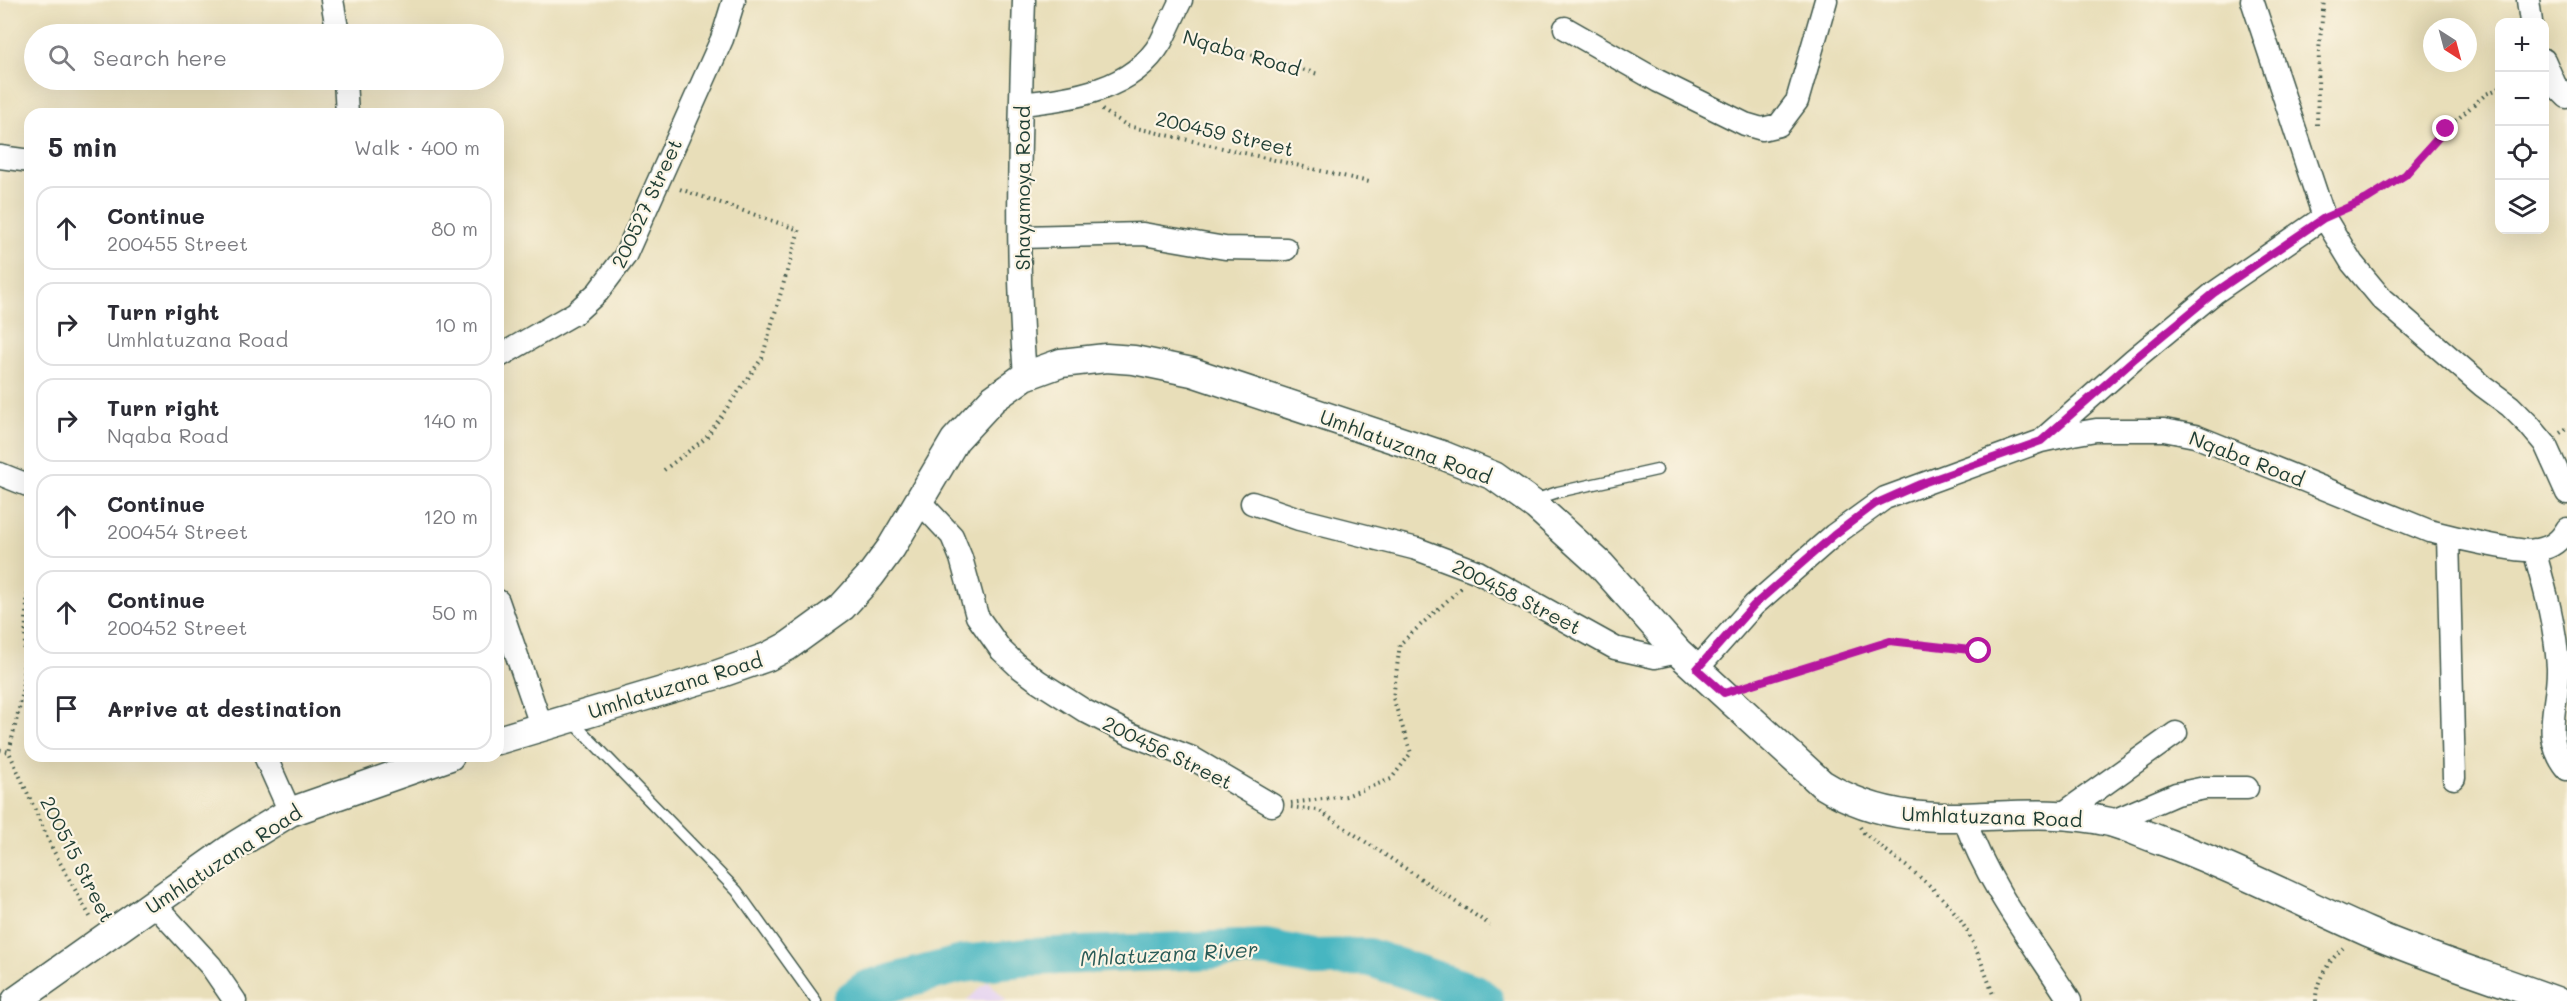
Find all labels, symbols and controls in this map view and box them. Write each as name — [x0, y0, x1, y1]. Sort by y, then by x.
north arrow — [2423, 18, 2477, 72]
map controls — [2495, 18, 2549, 234]
button: + — [2495, 18, 2549, 72]
street label: Nqaba Road — [1180, 23, 1304, 81]
search box — [24, 24, 504, 90]
icon: search — [45, 41, 78, 74]
text: Search here — [93, 43, 227, 72]
button: − — [2495, 72, 2549, 126]
street label: 200459 Street — [1153, 104, 1297, 162]
street label: Shayamoya Road — [1009, 106, 1035, 270]
route end — [2432, 115, 2458, 141]
button: locate — [2495, 126, 2549, 180]
text: 5 min — [48, 130, 117, 164]
text: Walk · 400 m — [354, 134, 480, 160]
street label: 200527 Street — [605, 134, 687, 272]
button: layers — [2495, 180, 2549, 234]
text: Continue — [107, 201, 205, 230]
icon: ahead — [50, 212, 83, 245]
text: 80 m — [431, 215, 478, 241]
text: 200455 Street — [107, 230, 248, 256]
text: Turn right — [107, 297, 219, 326]
icon: right — [50, 308, 83, 341]
text: 10 m — [434, 311, 478, 337]
text: Umhlatuzana Road — [107, 326, 288, 352]
text: Turn right — [107, 393, 219, 422]
street label: Umhlatuzana Road — [1316, 403, 1496, 489]
icon: right — [50, 404, 83, 437]
text: 140 m — [423, 407, 478, 433]
text: Nqaba Road — [107, 422, 228, 448]
street label: Nqaba Road — [2186, 424, 2308, 492]
text: Continue — [107, 489, 205, 518]
icon: ahead — [50, 500, 83, 533]
text: 120 m — [423, 503, 478, 529]
text: 200454 Street — [107, 518, 248, 544]
street label: 200458 Street — [1448, 552, 1586, 640]
text: Continue — [107, 585, 205, 614]
icon: ahead — [50, 596, 83, 629]
text: 50 m — [432, 599, 478, 625]
text: 200452 Street — [107, 614, 247, 640]
route start — [1965, 637, 1991, 663]
street label: Umhlatuzana Road — [585, 646, 765, 724]
icon: arrive — [50, 692, 83, 725]
text: Arrive at destination — [107, 694, 342, 723]
street label: 200456 Street — [1099, 709, 1237, 795]
street label: 200515 Street — [35, 792, 121, 926]
street label: Umhlatuzana Road — [140, 799, 306, 919]
street label: Umhlatuzana Road — [1901, 800, 2083, 832]
water label: Mhlatuzana River — [1079, 935, 1259, 971]

